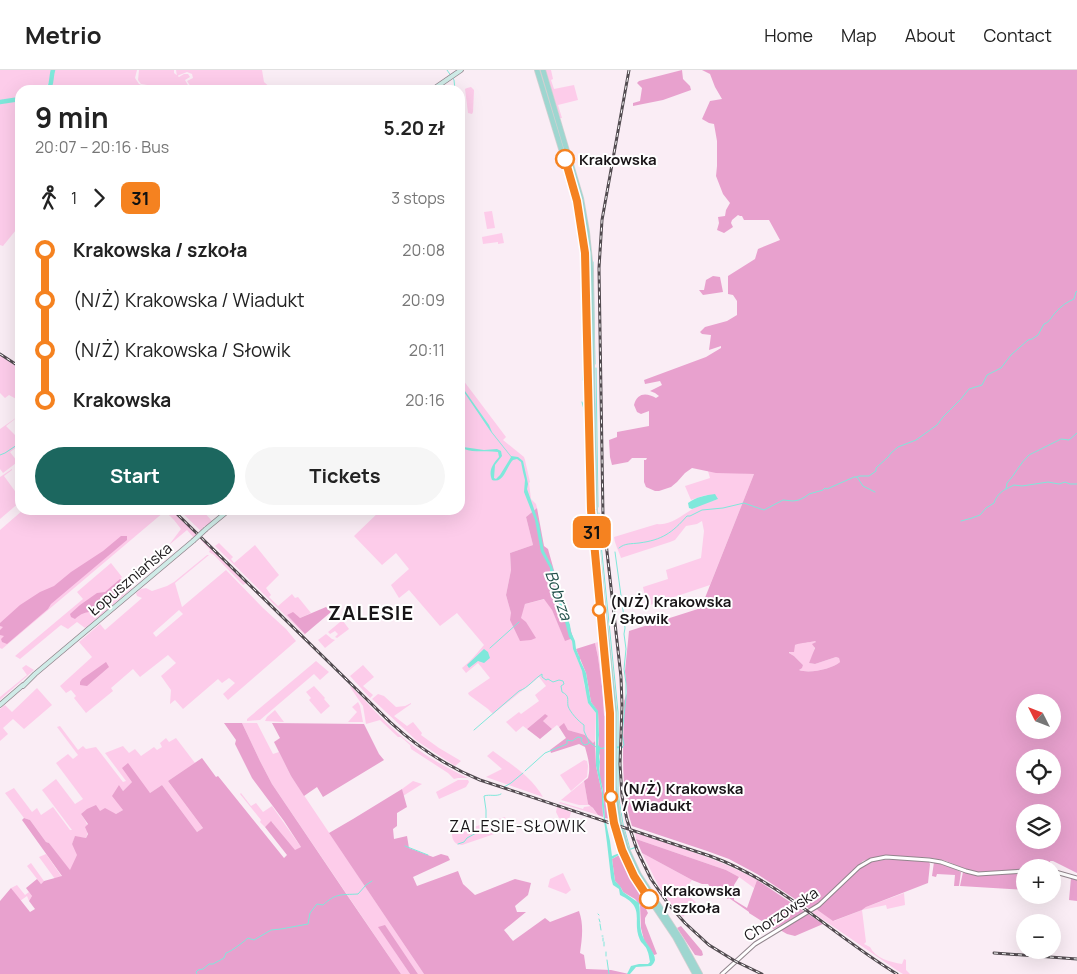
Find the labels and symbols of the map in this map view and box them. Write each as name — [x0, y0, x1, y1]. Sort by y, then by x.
marker: Krakowska — [555, 149, 575, 169]
place label: Krakowska — [579, 149, 657, 170]
line badge: 31 — [570, 516, 614, 548]
street label: Łopuszniańska — [84, 538, 176, 620]
water label: Bobrza — [540, 567, 578, 624]
place label: (N/Ż) Krakowska / Słowik — [610, 591, 731, 629]
district label: ZALESIE — [328, 599, 414, 626]
marker: (N/Ż) Krakowska / Słowik — [592, 603, 606, 617]
north arrow — [1016, 694, 1061, 739]
place label: (N/Ż) Krakowska / Wiadukt — [622, 778, 743, 816]
marker: (N/Ż) Krakowska / Wiadukt — [604, 790, 618, 804]
district label: ZALESIE-SŁOWIK — [449, 815, 587, 837]
place label: Krakowska / szkoła — [663, 880, 741, 918]
street label: Chorzowska — [740, 882, 822, 946]
marker: Krakowska / szkoła — [639, 889, 659, 909]

